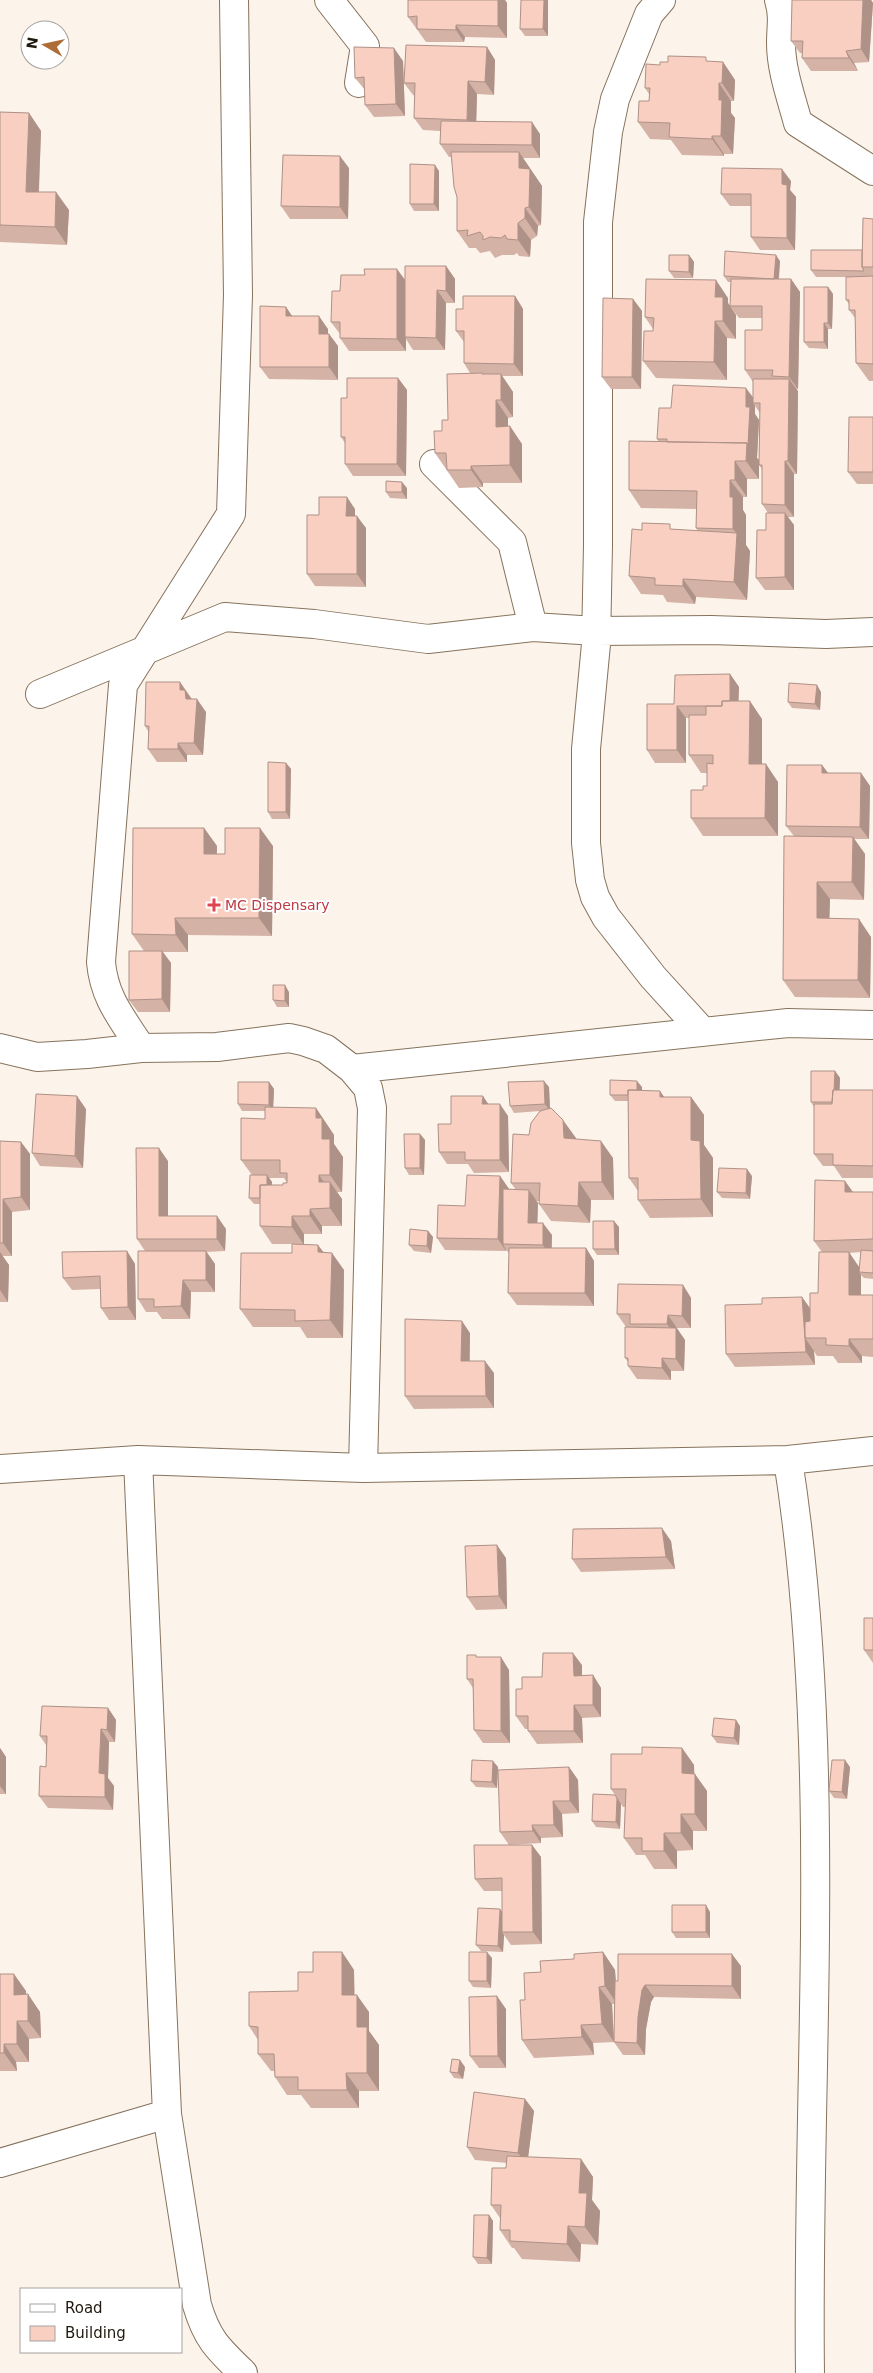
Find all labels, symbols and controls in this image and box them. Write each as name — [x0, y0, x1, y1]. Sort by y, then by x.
north arrow — [20, 20, 70, 70]
text: N — [23, 36, 41, 50]
place label: MC Dispensary — [225, 897, 330, 913]
marker: MC Dispensary — [207, 898, 221, 912]
legend — [20, 2288, 182, 2353]
text: Road — [65, 2299, 103, 2317]
text: Building — [65, 2324, 126, 2342]

